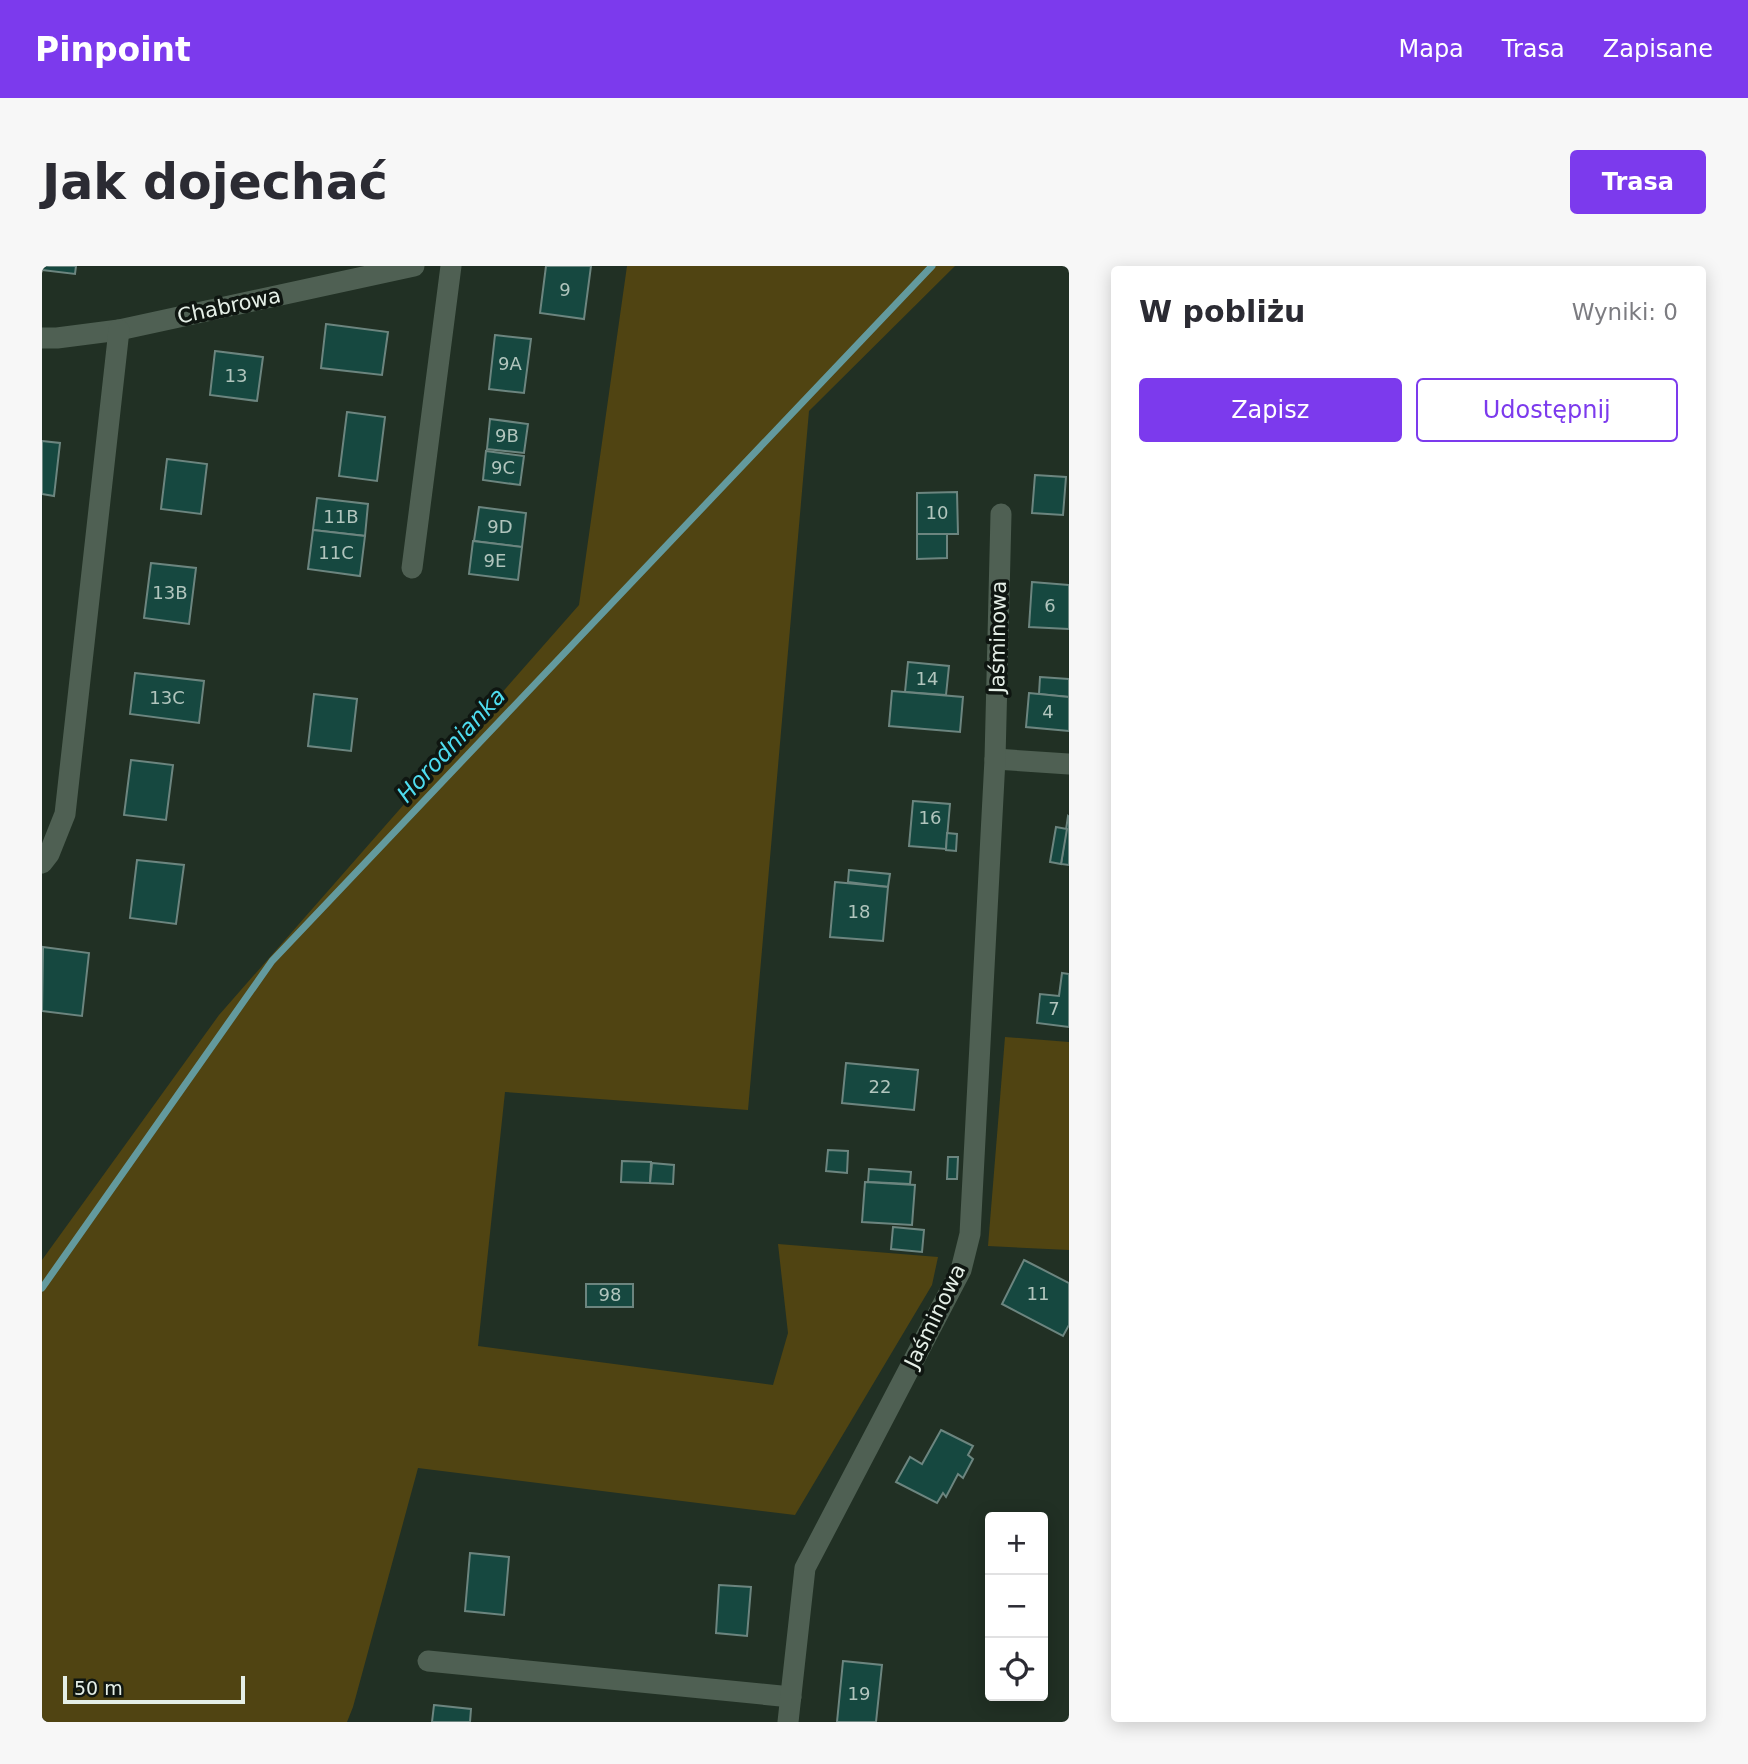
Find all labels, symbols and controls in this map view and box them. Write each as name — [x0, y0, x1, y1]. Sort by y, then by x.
text: Pinpoint — [35, 30, 191, 69]
text: Mapa — [1398, 35, 1464, 63]
text: Trasa — [1502, 35, 1565, 63]
text: Zapisane — [1603, 35, 1713, 63]
button: Trasa — [1570, 150, 1706, 214]
text: Jak dojechać — [42, 154, 388, 211]
house number: 9 — [559, 279, 571, 300]
street label: Chabrowa — [175, 283, 283, 329]
text: W pobliżu — [1139, 294, 1305, 329]
text: Wyniki: 0 — [1572, 299, 1678, 325]
house number: 9A — [498, 353, 523, 374]
house number: 13 — [225, 365, 247, 386]
button: Zapisz — [1139, 378, 1402, 442]
button: Udostępnij — [1416, 378, 1678, 442]
house number: 9B — [495, 425, 519, 446]
house number: 9C — [491, 457, 515, 478]
house number: 10 — [926, 502, 948, 523]
house number: 11B — [323, 506, 359, 527]
house number: 9D — [487, 516, 513, 537]
house number: 11C — [318, 542, 354, 563]
house number: 9E — [484, 550, 506, 571]
street label: Jaśminowa — [985, 581, 1011, 695]
house number: 13B — [152, 582, 188, 603]
house number: 6 — [1044, 595, 1056, 616]
house number: 14 — [916, 668, 938, 689]
water label: Horodnianka — [392, 683, 510, 807]
house number: 13C — [149, 687, 185, 708]
house number: 4 — [1042, 701, 1054, 722]
house number: 16 — [919, 807, 941, 828]
house number: 18 — [848, 901, 870, 922]
house number: 7 — [1048, 998, 1060, 1019]
house number: 22 — [869, 1076, 891, 1097]
street label: Jaśminowa — [899, 1260, 970, 1374]
house number: 11 — [1027, 1283, 1049, 1304]
house number: 98 — [599, 1284, 621, 1305]
map controls — [985, 1512, 1048, 1701]
button: + — [985, 1512, 1048, 1575]
button: − — [985, 1575, 1048, 1638]
button: locate — [985, 1638, 1048, 1701]
scale bar — [63, 1673, 245, 1705]
text: 50 m — [74, 1677, 123, 1699]
house number: 19 — [848, 1683, 870, 1704]

